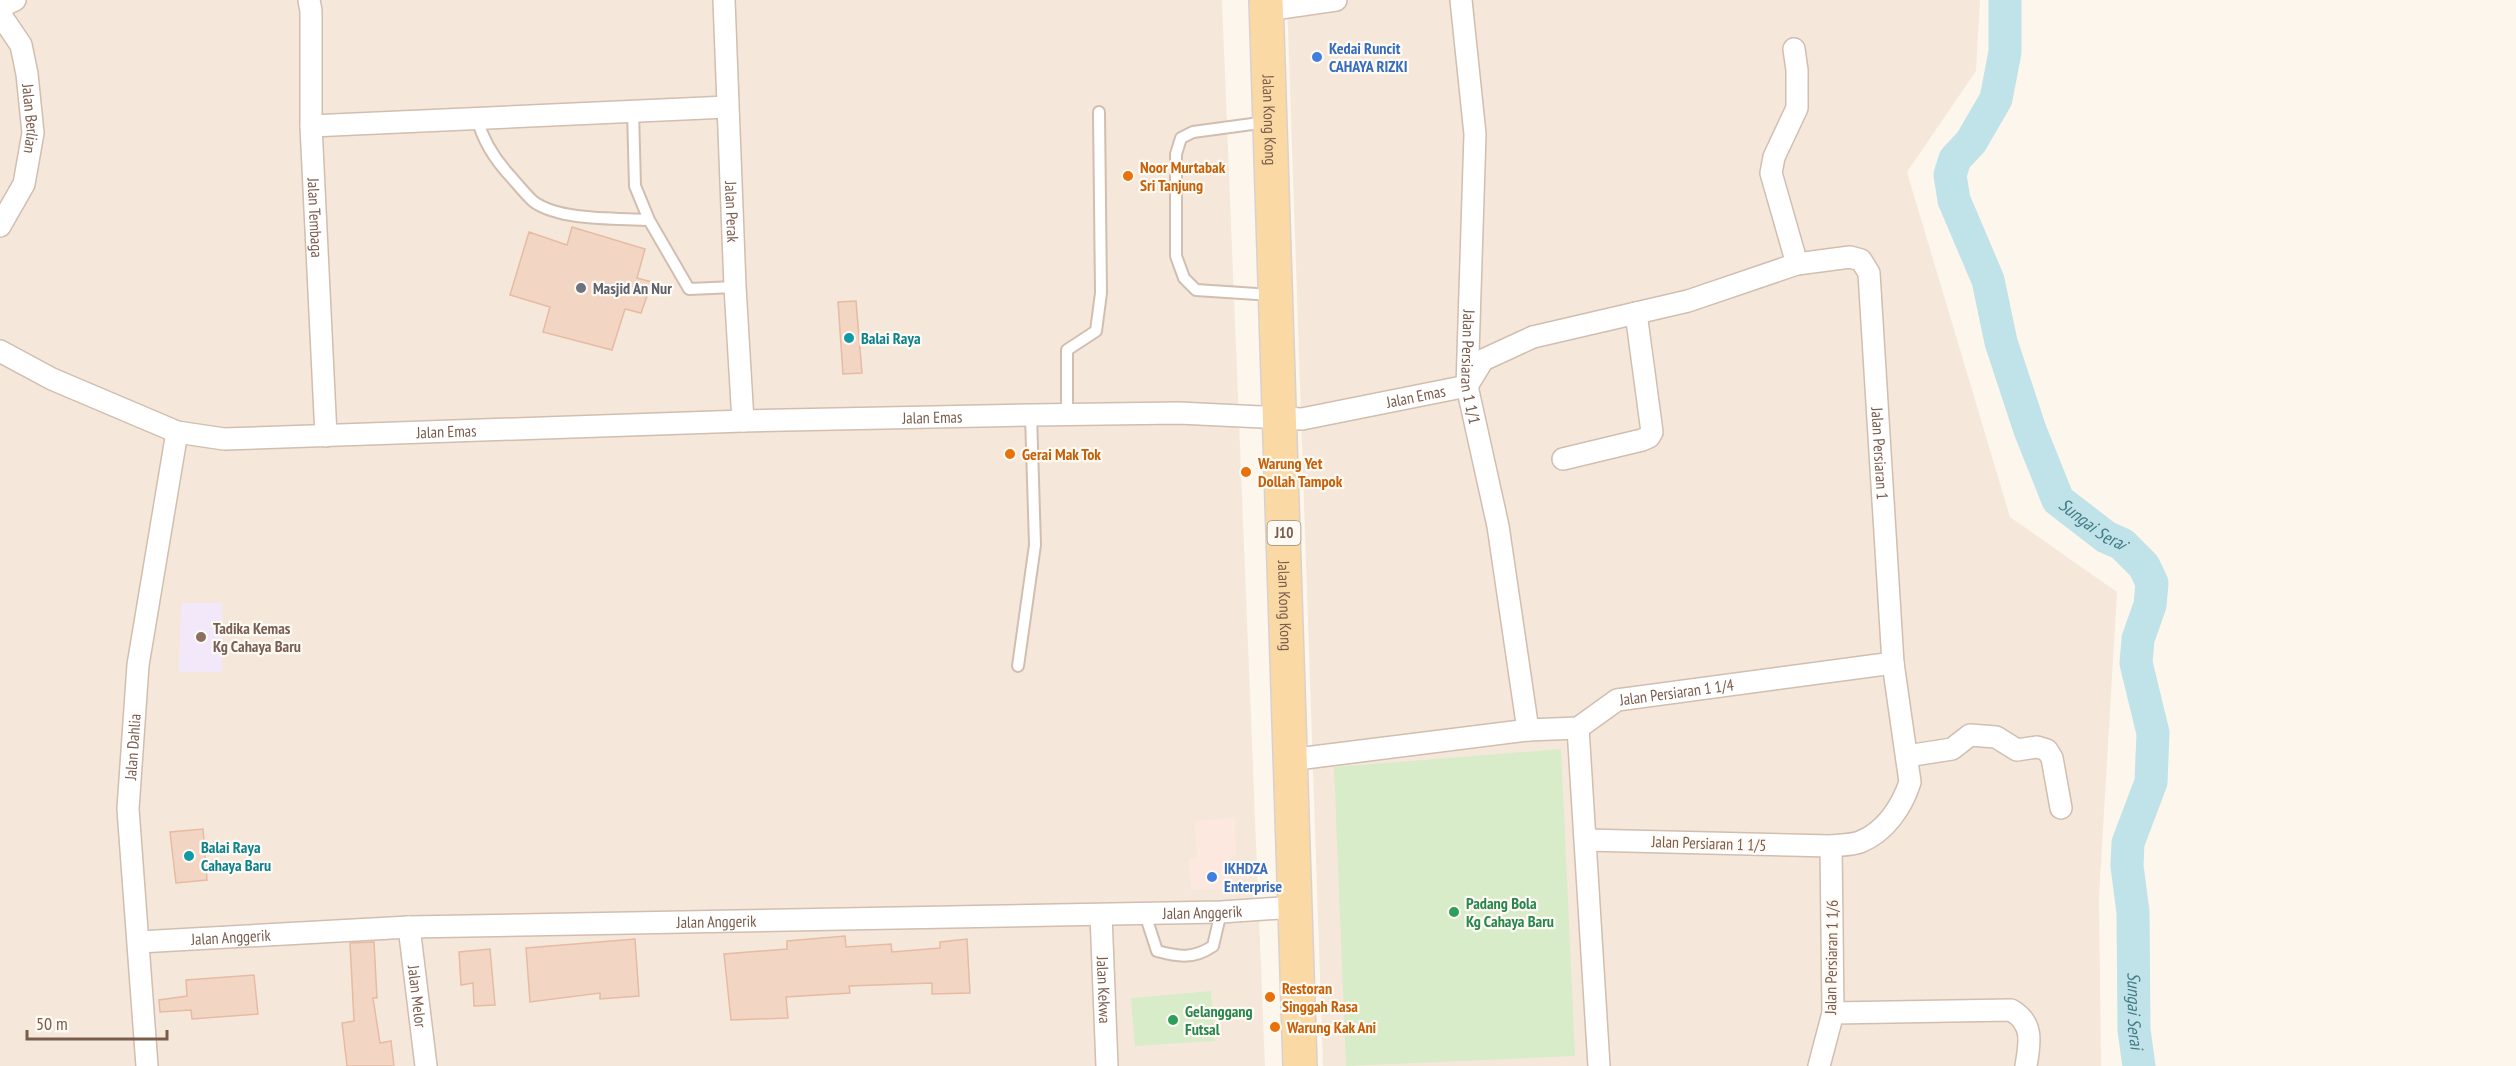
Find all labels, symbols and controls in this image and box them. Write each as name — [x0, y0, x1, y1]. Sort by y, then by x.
place label: Kedai Runcit CAHAYA RIZKI — [1329, 38, 1408, 76]
marker: Kedai Runcit CAHAYA RIZKI — [1310, 50, 1324, 64]
street label: Jalan Kong Kong — [1258, 73, 1281, 166]
street label: Jalan Berlian — [18, 82, 43, 155]
place label: Noor Murtabak Sri Tanjung — [1140, 157, 1226, 195]
marker: Noor Murtabak Sri Tanjung — [1121, 169, 1135, 183]
street label: Jalan Tembaga — [303, 176, 327, 258]
street label: Jalan Perak — [721, 180, 743, 244]
place label: Masjid An Nur — [593, 278, 672, 298]
marker: Masjid An Nur — [574, 281, 588, 295]
street label: Jalan Persiaran 1 1/1 — [1457, 308, 1485, 426]
place label: Balai Raya — [861, 328, 921, 348]
marker: Balai Raya — [842, 331, 856, 345]
street label: Jalan Emas — [1384, 381, 1447, 412]
street label: Jalan Emas — [901, 406, 962, 428]
street label: Jalan Persiaran 1 — [1867, 406, 1893, 500]
street label: Jalan Emas — [415, 420, 477, 442]
place label: Gerai Mak Tok — [1022, 444, 1101, 464]
marker: Gerai Mak Tok — [1003, 447, 1017, 461]
place label: Warung Yet Dollah Tampok — [1257, 453, 1343, 491]
marker: Warung Yet Dollah Tampok — [1239, 465, 1253, 479]
water label: Sungai Serai — [2054, 493, 2134, 556]
road number: J10 — [1268, 521, 1300, 545]
street label: Jalan Kong Kong — [1274, 559, 1297, 651]
place label: Tadika Kemas Kg Cahaya Baru — [213, 618, 301, 656]
marker: Tadika Kemas Kg Cahaya Baru — [194, 630, 208, 644]
street label: Jalan Persiaran 1 1/4 — [1617, 674, 1735, 710]
street label: Jalan Dahlia — [120, 713, 145, 782]
street label: Jalan Persiaran 1 1/5 — [1650, 831, 1767, 855]
place label: Balai Raya Cahaya Baru — [201, 837, 271, 875]
marker: Balai Raya Cahaya Baru — [182, 849, 196, 863]
place label: IKHDZA Enterprise — [1224, 858, 1282, 896]
marker: IKHDZA Enterprise — [1205, 870, 1219, 884]
place label: Padang Bola Kg Cahaya Baru — [1466, 893, 1554, 931]
street label: Jalan Persiaran 1 1/6 — [1820, 899, 1842, 1016]
street label: Jalan Anggerik — [1161, 901, 1244, 923]
marker: Padang Bola Kg Cahaya Baru — [1447, 905, 1461, 919]
street label: Jalan Anggerik — [676, 911, 757, 932]
street label: Jalan Anggerik — [190, 925, 272, 949]
street label: Jalan Kekwa — [1093, 955, 1115, 1024]
street label: Jalan Melor — [404, 963, 431, 1029]
water label: Sungai Serai — [2123, 972, 2149, 1053]
place label: Restoran Singgah Rasa — [1282, 978, 1358, 1016]
marker: Restoran Singgah Rasa — [1263, 990, 1277, 1004]
place label: Gelanggang Futsal — [1185, 1001, 1253, 1039]
scale bar — [27, 1003, 166, 1041]
text: 50 m — [36, 1012, 68, 1035]
marker: Gelanggang Futsal — [1166, 1013, 1180, 1027]
place label: Warung Kak Ani — [1286, 1017, 1377, 1037]
marker: Warung Kak Ani — [1268, 1020, 1282, 1034]

